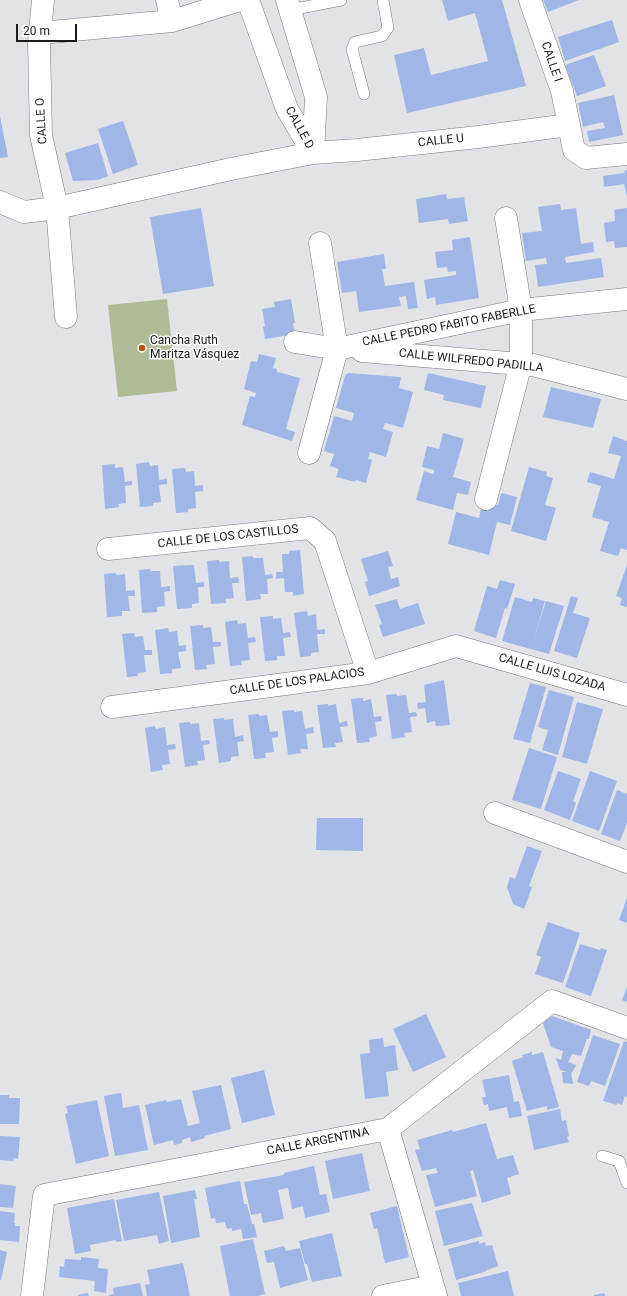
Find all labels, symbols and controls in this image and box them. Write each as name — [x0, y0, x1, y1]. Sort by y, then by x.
scale bar — [18, 16, 79, 42]
text: 20 m — [23, 24, 50, 38]
street label: CALLE I — [537, 40, 565, 84]
street label: CALLE O — [33, 97, 51, 145]
street label: CALLE D — [281, 104, 317, 152]
street label: CALLE U — [417, 131, 465, 151]
street label: CALLE PEDRO FABITO FABERLLE — [361, 302, 537, 350]
place label: Cancha Ruth Maritza Vásquez — [150, 334, 239, 362]
marker: Cancha Ruth Maritza Vásquez — [137, 343, 147, 353]
street label: CALLE WILFREDO PADILLA — [398, 346, 544, 376]
street label: CALLE DE LOS CASTILLOS — [157, 522, 299, 552]
street label: CALLE LUIS LOZADA — [497, 651, 607, 695]
street label: CALLE DE LOS PALACIOS — [229, 665, 365, 699]
street label: CALLE ARGENTINA — [266, 1125, 370, 1159]

